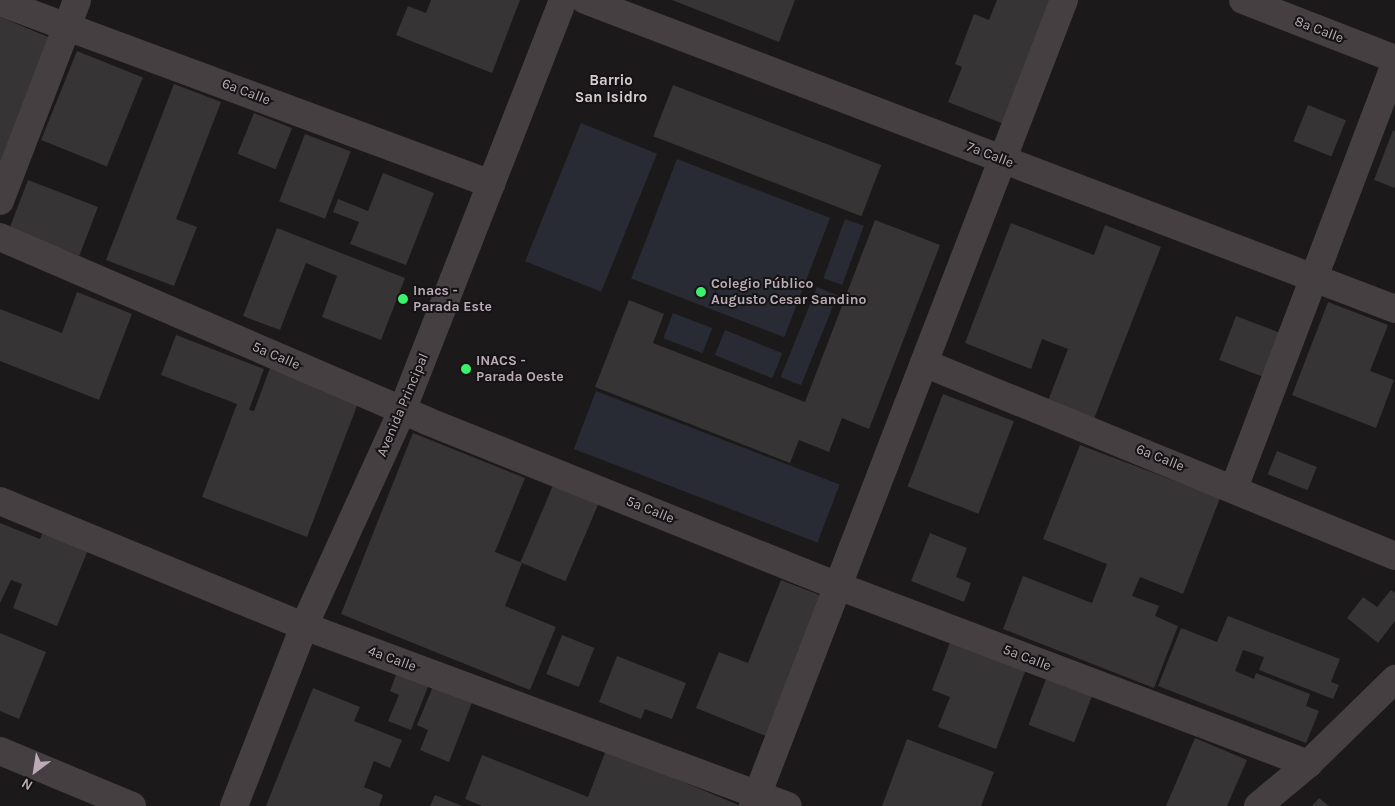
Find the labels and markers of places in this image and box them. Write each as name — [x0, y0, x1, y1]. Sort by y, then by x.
place label: Colegio Público Augusto Cesar Sandino — [711, 276, 866, 308]
place label: Inacs - Parada Este — [413, 283, 492, 316]
marker: Colegio Público Augusto Cesar Sandino — [695, 286, 707, 298]
marker: Inacs - Parada Este — [397, 293, 409, 305]
place label: INACS - Parada Oeste — [476, 353, 564, 386]
marker: INACS - Parada Oeste — [460, 363, 472, 375]

